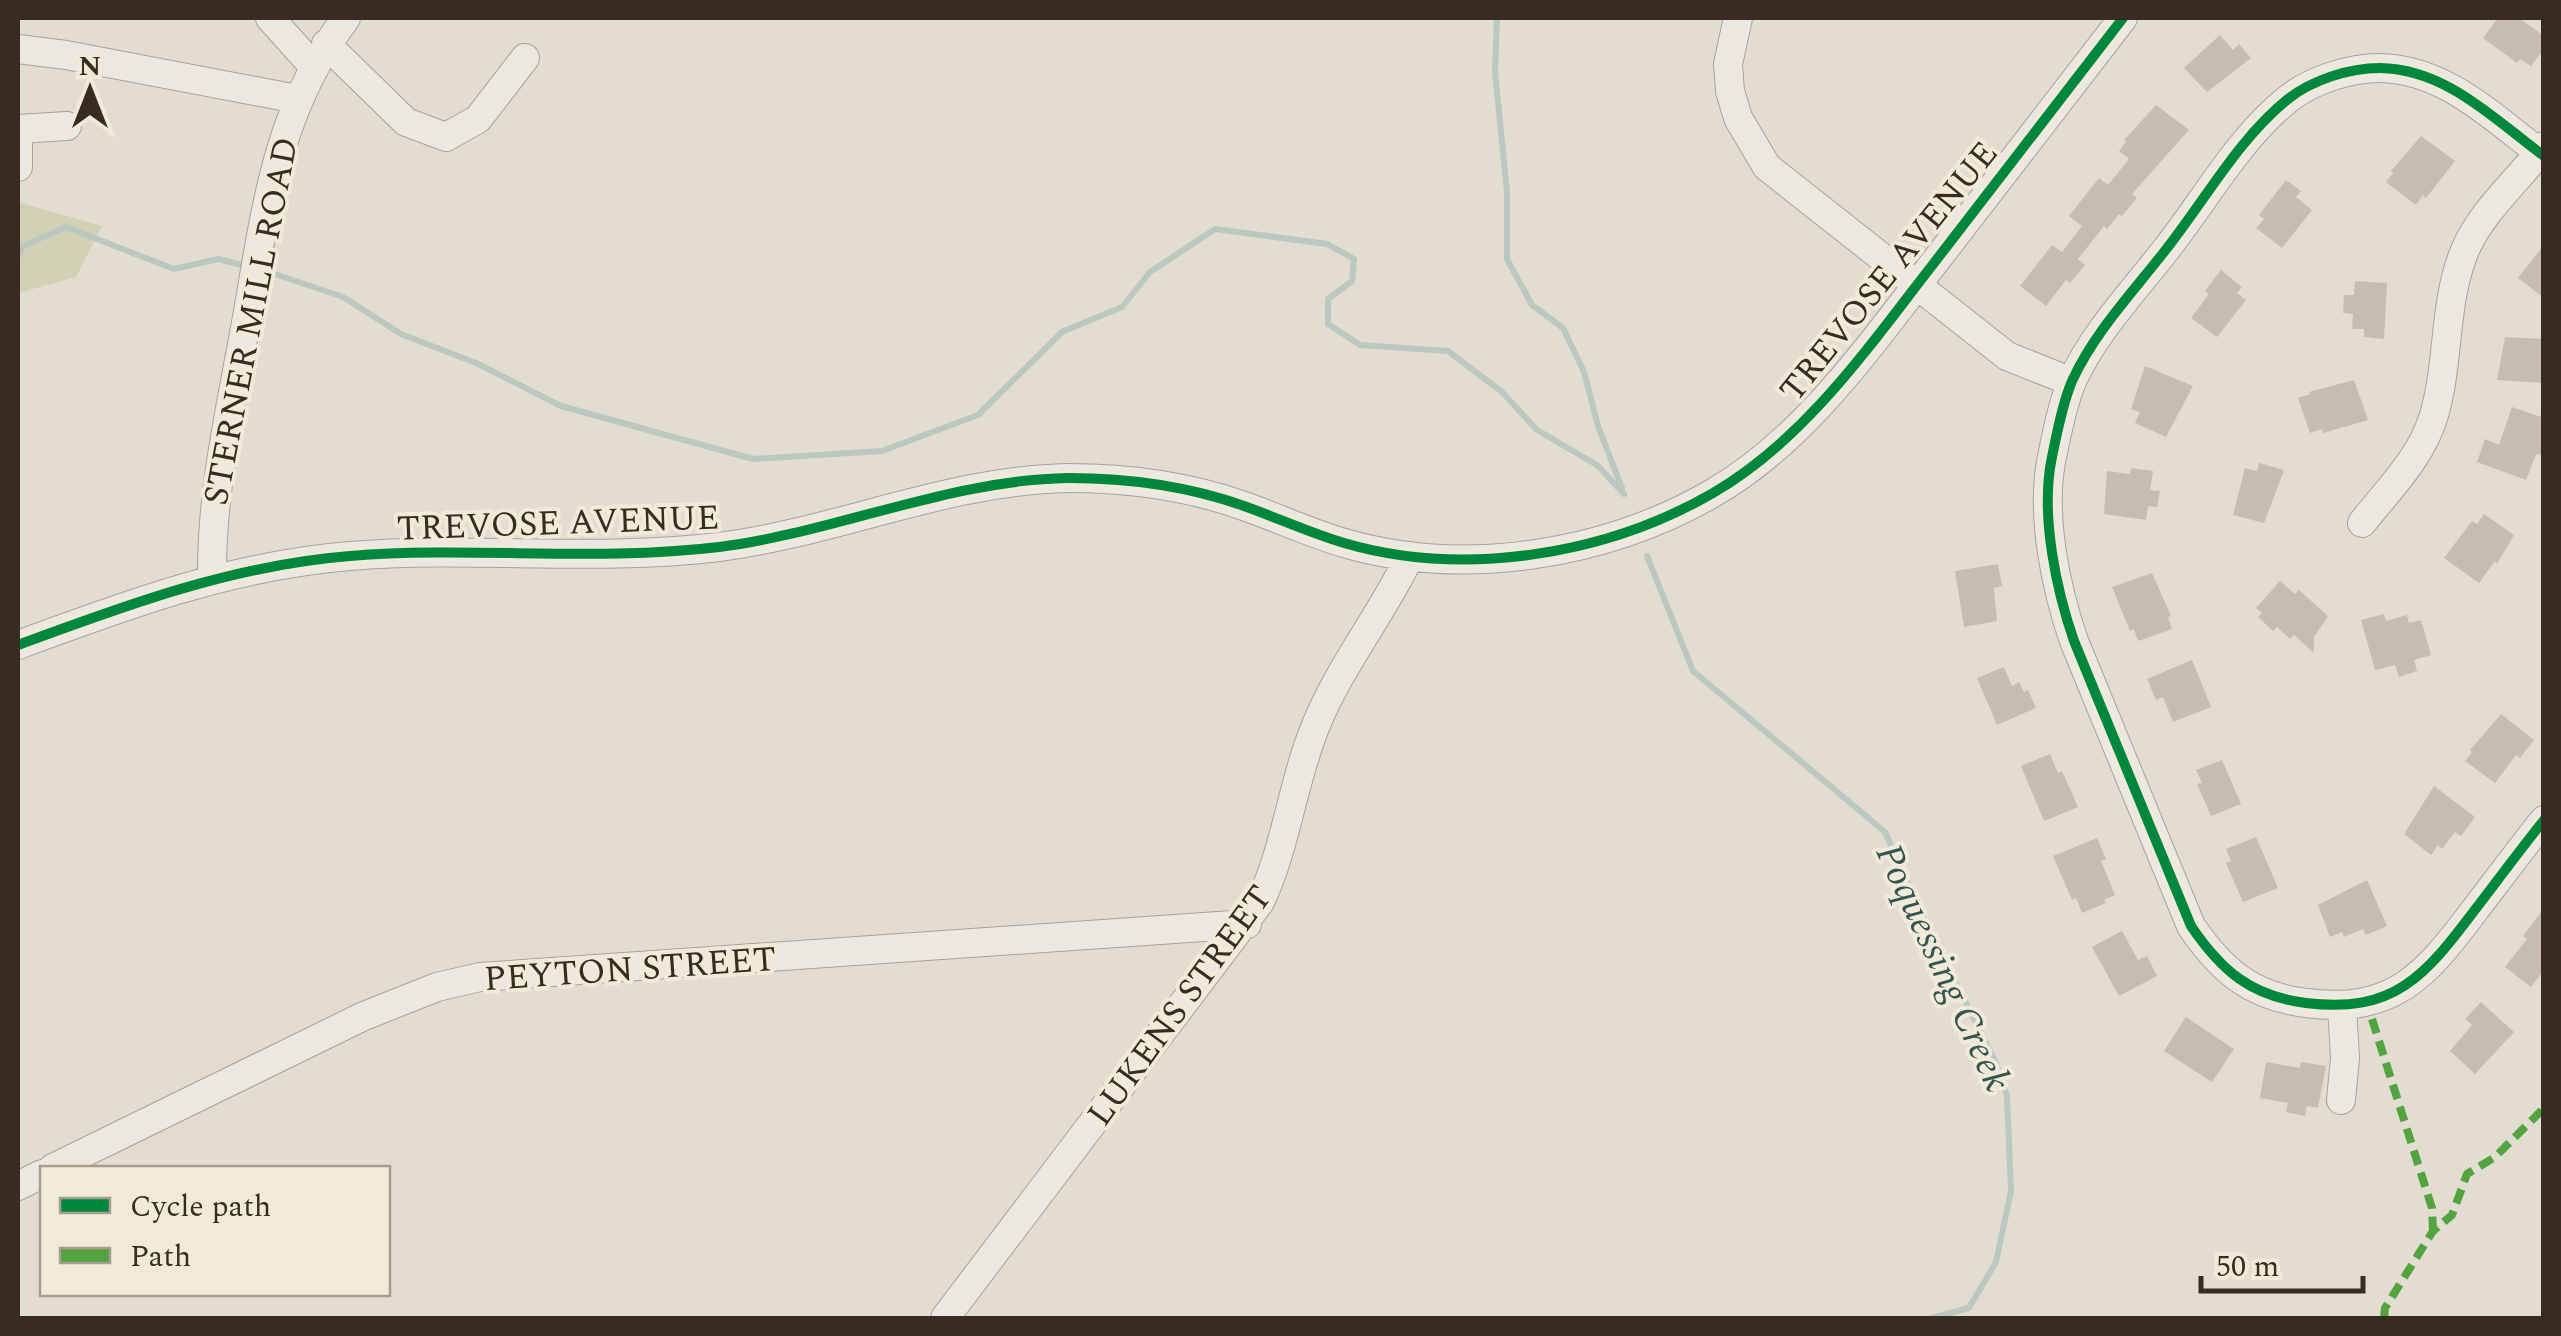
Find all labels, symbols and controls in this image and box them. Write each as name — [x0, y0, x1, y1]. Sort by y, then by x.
north arrow — [40, 40, 140, 140]
text: N — [79, 45, 101, 88]
street label: TREVOSE AVENUE — [1767, 130, 2011, 414]
street label: STERNER MILL ROAD — [190, 133, 313, 510]
street label: TREVOSE AVENUE — [396, 491, 720, 556]
water label: Poquessing Creek — [1859, 834, 2025, 1102]
street label: LUKENS STREET — [1074, 874, 1286, 1138]
street label: PEYTON STREET — [482, 933, 778, 1006]
legend — [40, 1166, 390, 1296]
text: Cycle path — [130, 1184, 271, 1230]
scale bar — [2201, 1231, 2364, 1293]
text: Path — [130, 1234, 191, 1280]
text: 50 m — [2216, 1244, 2279, 1290]

